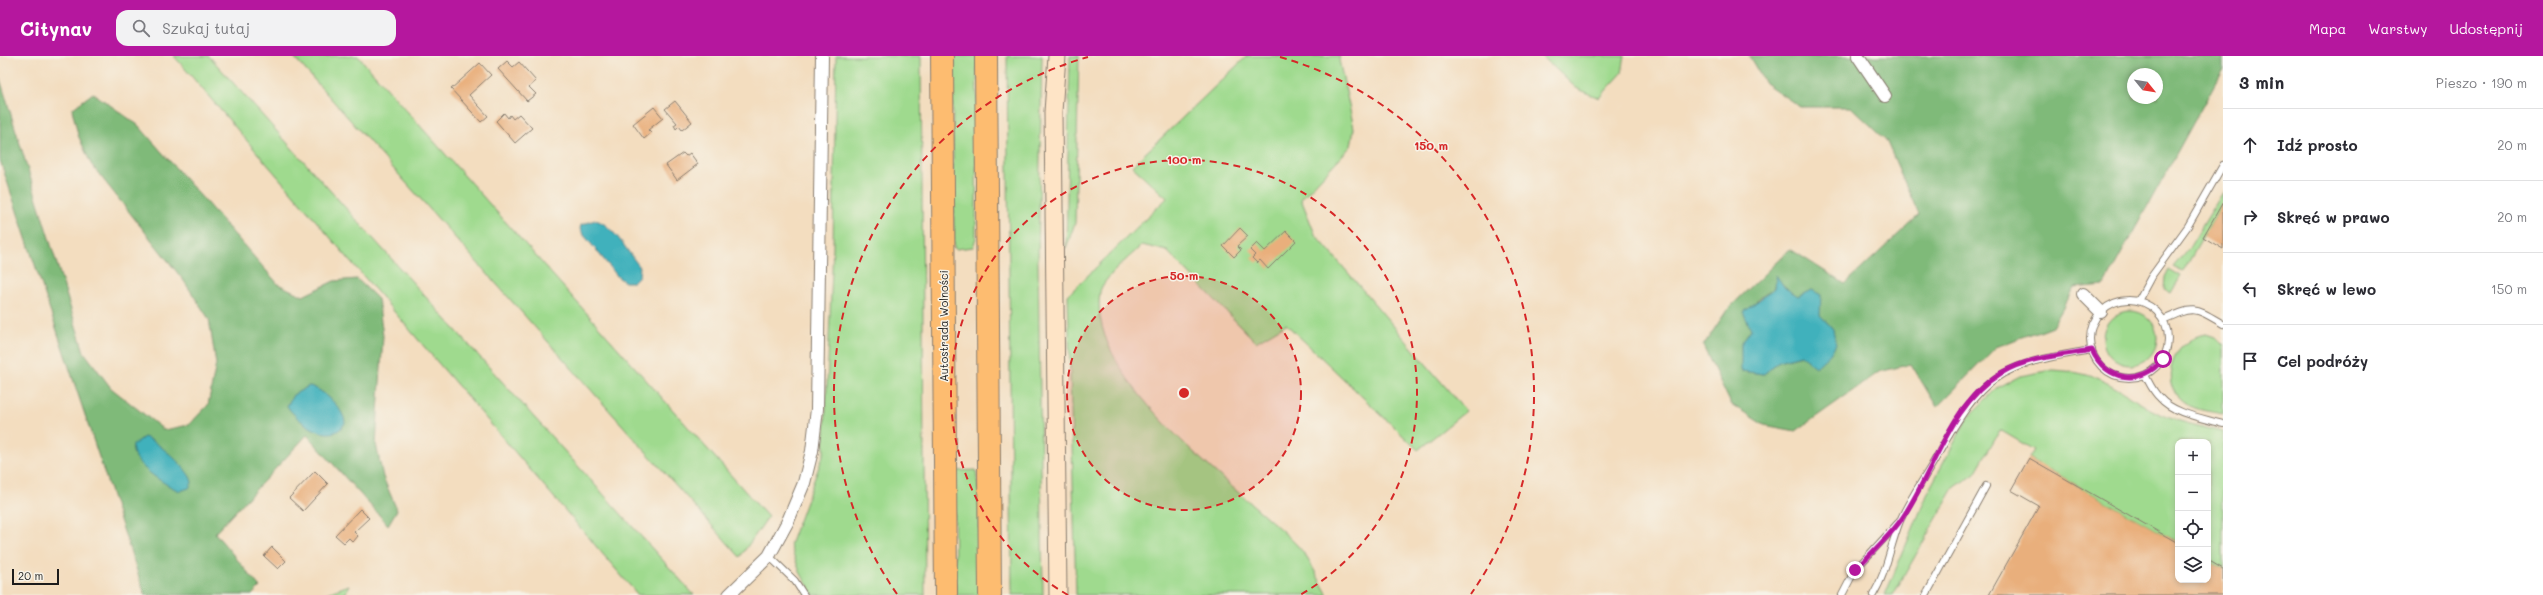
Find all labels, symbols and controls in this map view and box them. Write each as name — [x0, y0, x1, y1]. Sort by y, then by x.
search box — [116, 10, 396, 46]
text: Citynav — [20, 16, 92, 41]
icon: search — [130, 17, 152, 39]
text: Szukaj tutaj — [162, 18, 250, 38]
text: Mapa — [2309, 19, 2346, 38]
text: Warstwy — [2368, 19, 2427, 38]
text: Udostępnij — [2449, 19, 2523, 38]
north arrow — [2127, 68, 2163, 104]
text: 3 min — [2239, 71, 2284, 93]
text: Pieszo · 190 m — [2436, 74, 2527, 91]
icon: ahead — [2239, 134, 2261, 156]
text: Idź prosto — [2277, 135, 2358, 155]
text: 20 m — [2497, 136, 2527, 153]
text: 150 m — [1414, 137, 1448, 153]
text: 100 m — [1167, 151, 1201, 167]
icon: right — [2239, 206, 2261, 228]
text: Skręć w prawo — [2277, 207, 2390, 227]
text: 20 m — [2497, 208, 2527, 225]
text: 50 m — [1170, 267, 1198, 283]
street label: Autostrada Wolności — [936, 270, 951, 382]
icon: left — [2239, 278, 2261, 300]
text: Skręć w lewo — [2277, 279, 2376, 299]
text: 150 m — [2491, 280, 2527, 297]
route start — [2154, 350, 2172, 368]
icon: arrive — [2239, 350, 2261, 372]
text: Cel podróży — [2277, 351, 2368, 371]
centre of rings — [1177, 386, 1191, 400]
map controls — [2175, 439, 2211, 583]
button: + — [2175, 439, 2211, 475]
button: − — [2175, 475, 2211, 511]
button: locate — [2175, 511, 2211, 547]
button: layers — [2175, 547, 2211, 583]
route end — [1846, 561, 1864, 579]
scale bar — [12, 567, 59, 586]
text: 20 m — [18, 568, 43, 583]

